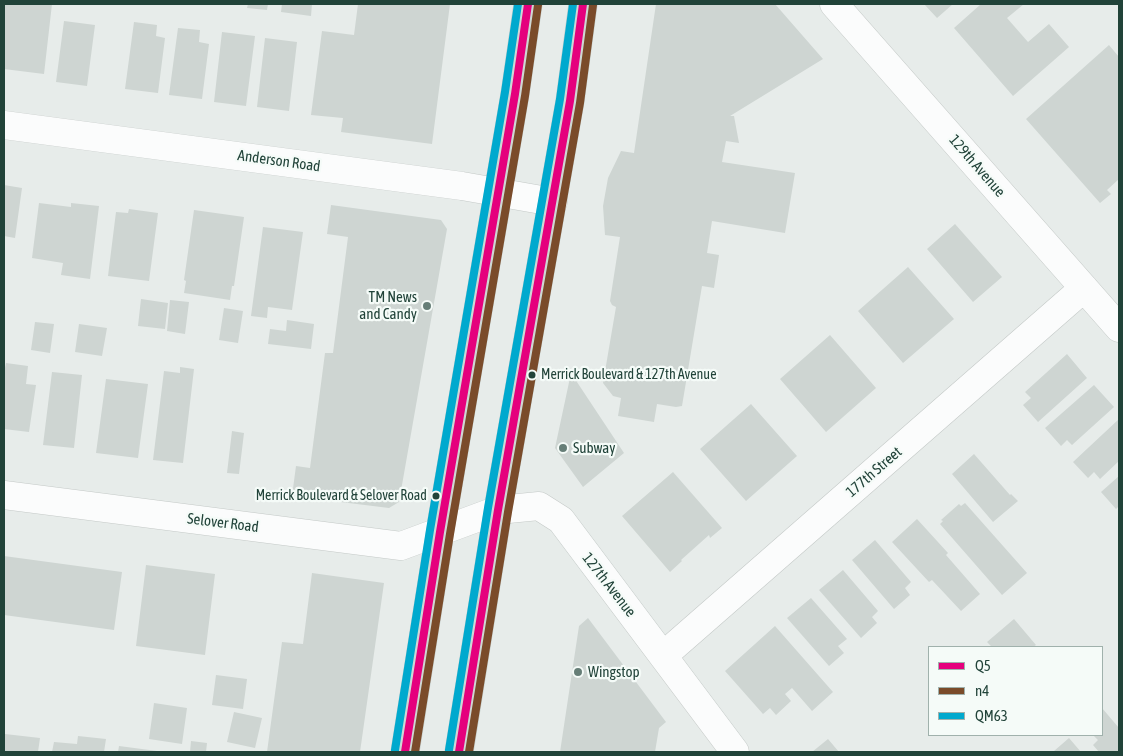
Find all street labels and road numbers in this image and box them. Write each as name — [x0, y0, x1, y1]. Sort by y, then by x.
street label: 129th Avenue — [945, 131, 1009, 201]
street label: Anderson Road — [237, 146, 321, 176]
street label: 177th Street — [843, 443, 905, 501]
street label: Selover Road — [186, 510, 260, 536]
street label: 127th Avenue — [578, 549, 640, 621]

